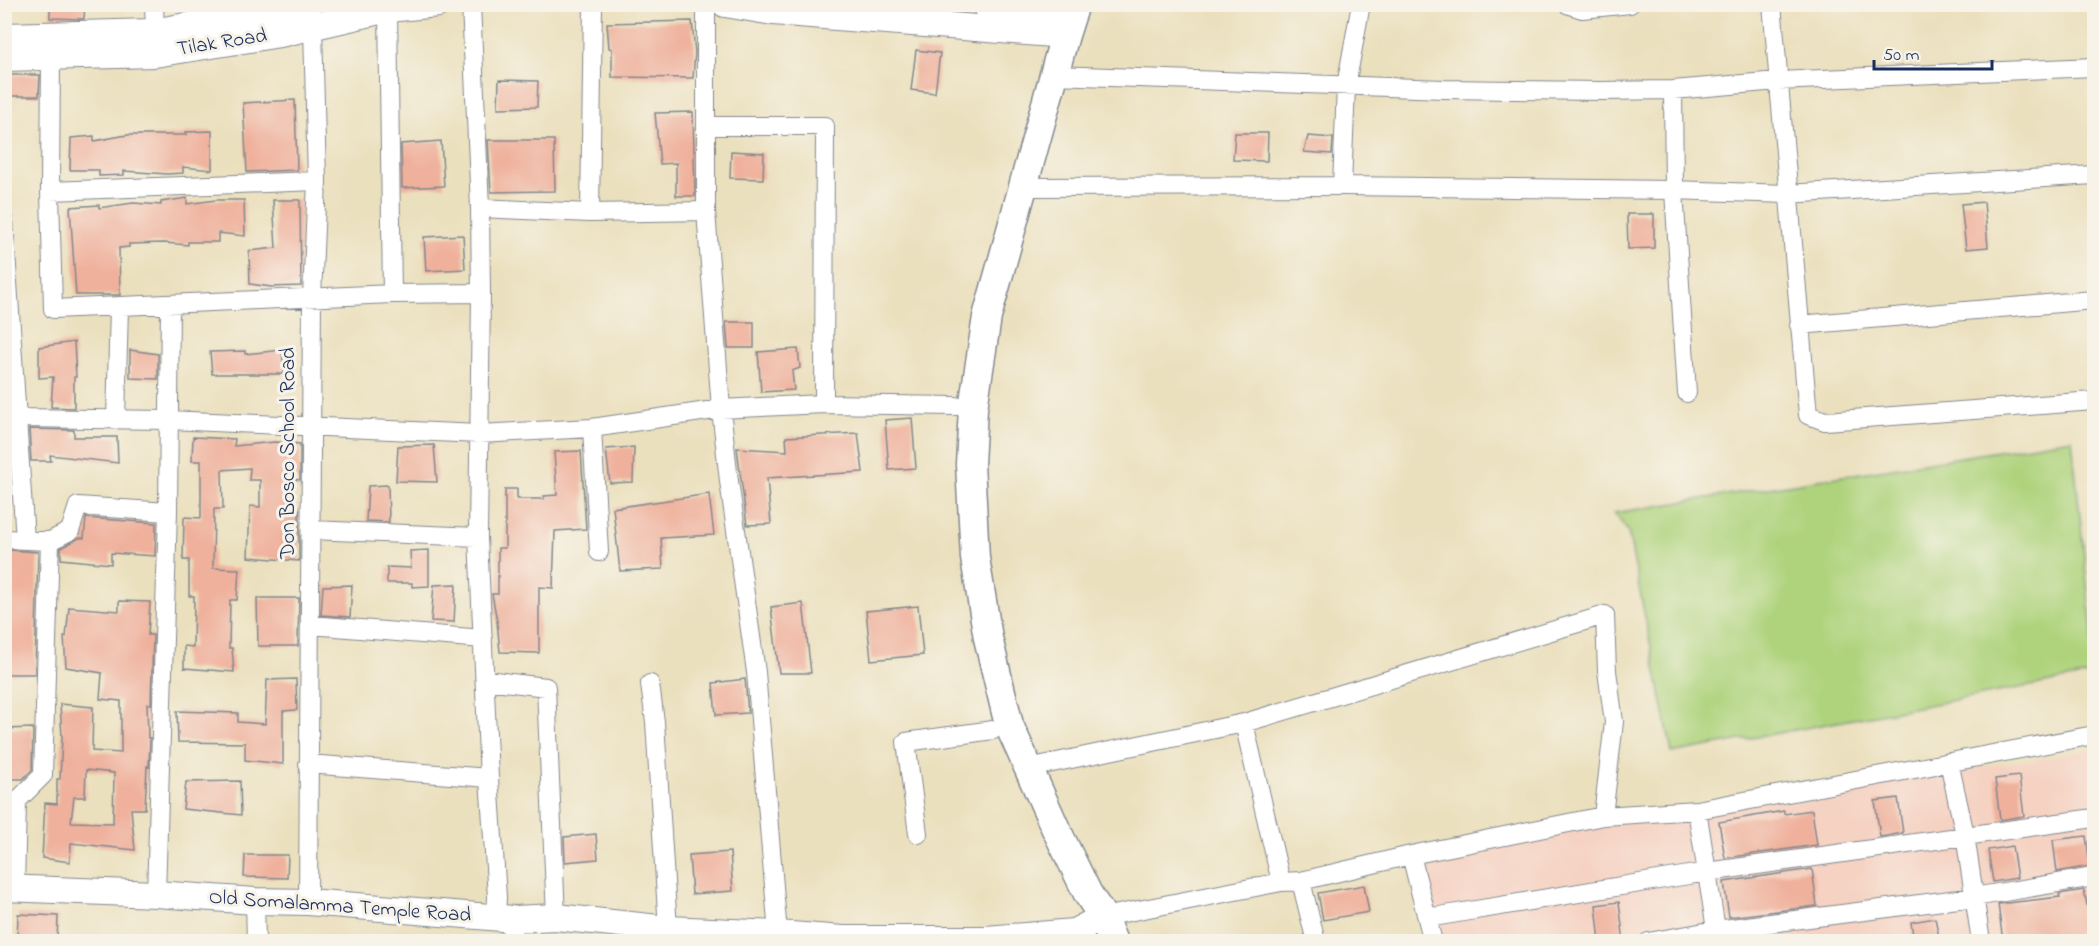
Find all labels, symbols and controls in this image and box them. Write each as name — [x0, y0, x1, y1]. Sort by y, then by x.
street label: Tilak Road — [175, 21, 269, 65]
scale bar — [1874, 33, 1992, 71]
text: 50 m — [1883, 43, 1920, 69]
street label: Don Bosco School Road — [274, 347, 304, 560]
street label: Old Somalamma Temple Road — [208, 883, 472, 931]

